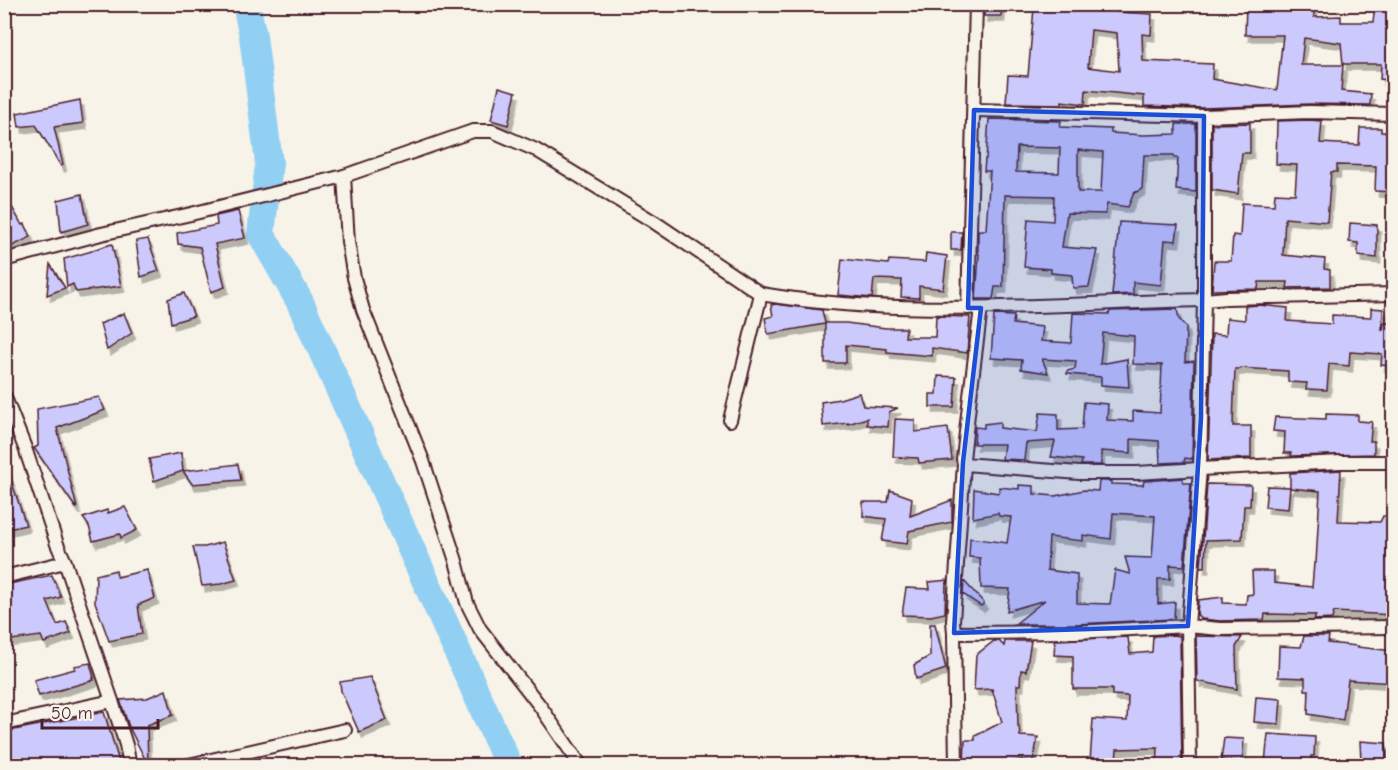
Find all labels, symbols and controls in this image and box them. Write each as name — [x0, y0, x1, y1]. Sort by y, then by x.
scale bar — [42, 692, 158, 730]
text: 50 m — [51, 703, 93, 724]

